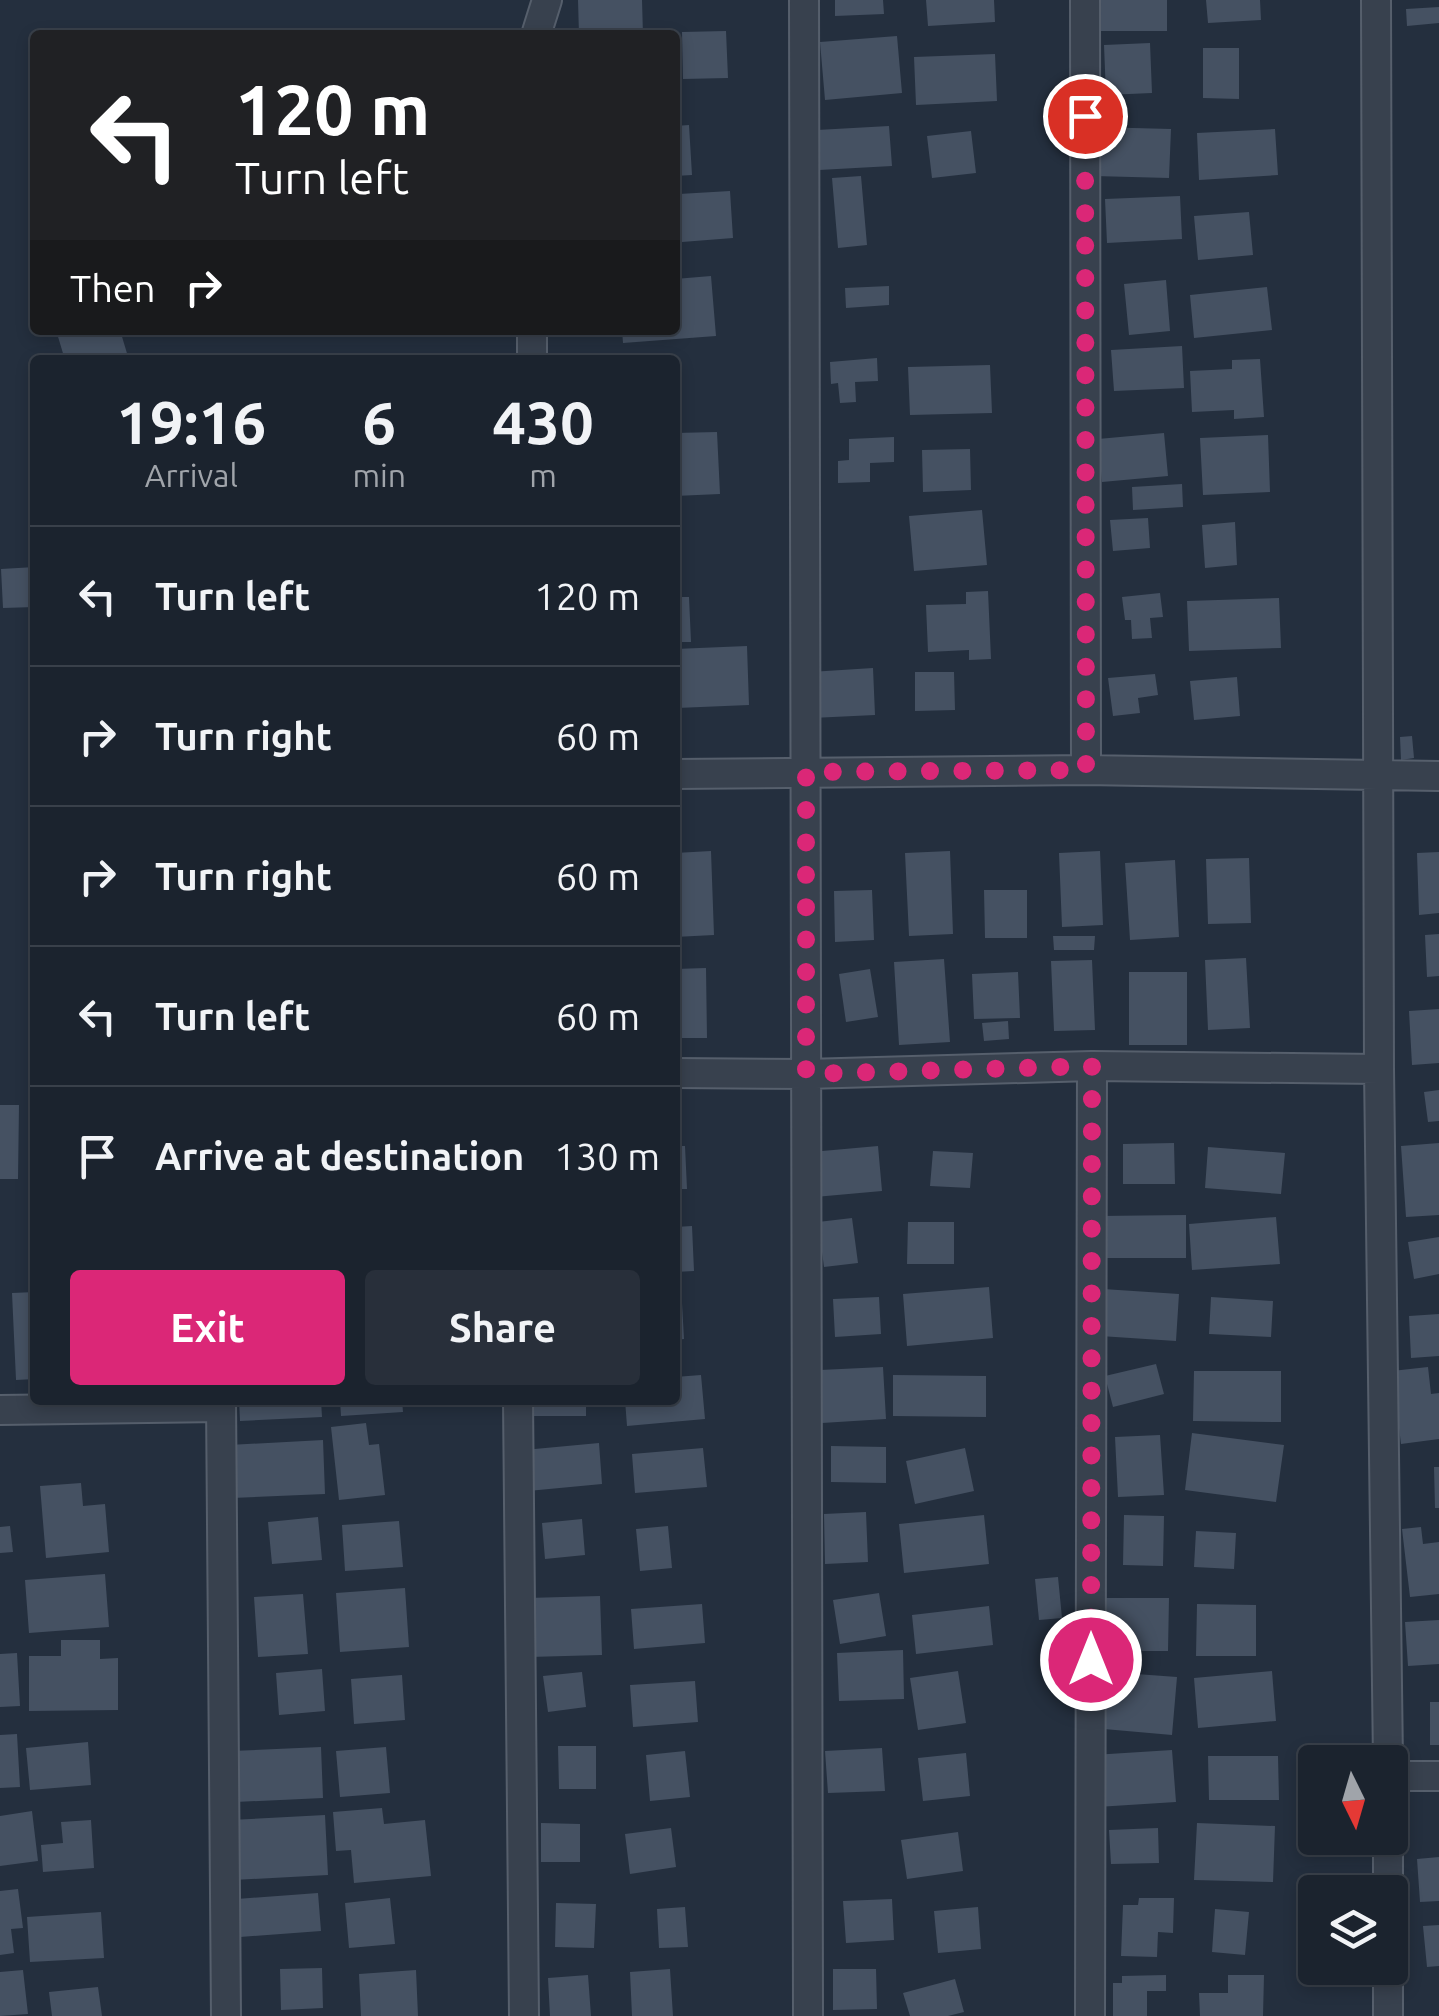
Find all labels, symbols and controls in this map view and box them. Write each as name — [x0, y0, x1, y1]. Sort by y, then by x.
icon: left — [70, 70, 200, 200]
text: 120 m — [235, 70, 430, 148]
pin — [1043, 74, 1128, 159]
icon: arrive — [1058, 89, 1113, 144]
text: Turn left — [235, 152, 409, 203]
icon: right — [176, 260, 231, 315]
text: Then — [70, 267, 156, 309]
text: 19:16 — [116, 388, 266, 455]
text: 6 — [362, 388, 396, 455]
text: 430 — [492, 388, 594, 455]
text: Arrival — [145, 457, 238, 493]
text: min — [352, 457, 406, 493]
text: m — [529, 457, 557, 493]
icon: left — [70, 569, 125, 624]
text: Turn left — [155, 575, 310, 617]
text: 120 m — [534, 575, 640, 617]
icon: right — [70, 709, 125, 764]
text: Turn right — [155, 715, 332, 757]
text: 60 m — [556, 715, 640, 757]
icon: right — [70, 849, 125, 904]
text: Turn right — [155, 855, 332, 897]
text: 60 m — [556, 855, 640, 897]
icon: left — [70, 989, 125, 1044]
text: Turn left — [155, 995, 310, 1037]
text: 60 m — [556, 995, 640, 1037]
icon: arrive — [70, 1129, 125, 1184]
text: Arrive at destination — [155, 1135, 524, 1177]
text: 130 m — [554, 1135, 660, 1177]
button: Exit — [70, 1270, 345, 1385]
button: Share — [365, 1270, 640, 1385]
position arrow — [1039, 1608, 1143, 1712]
north arrow — [1298, 1745, 1408, 1855]
map controls — [1298, 1745, 1408, 1985]
button: layers — [1298, 1875, 1408, 1985]

